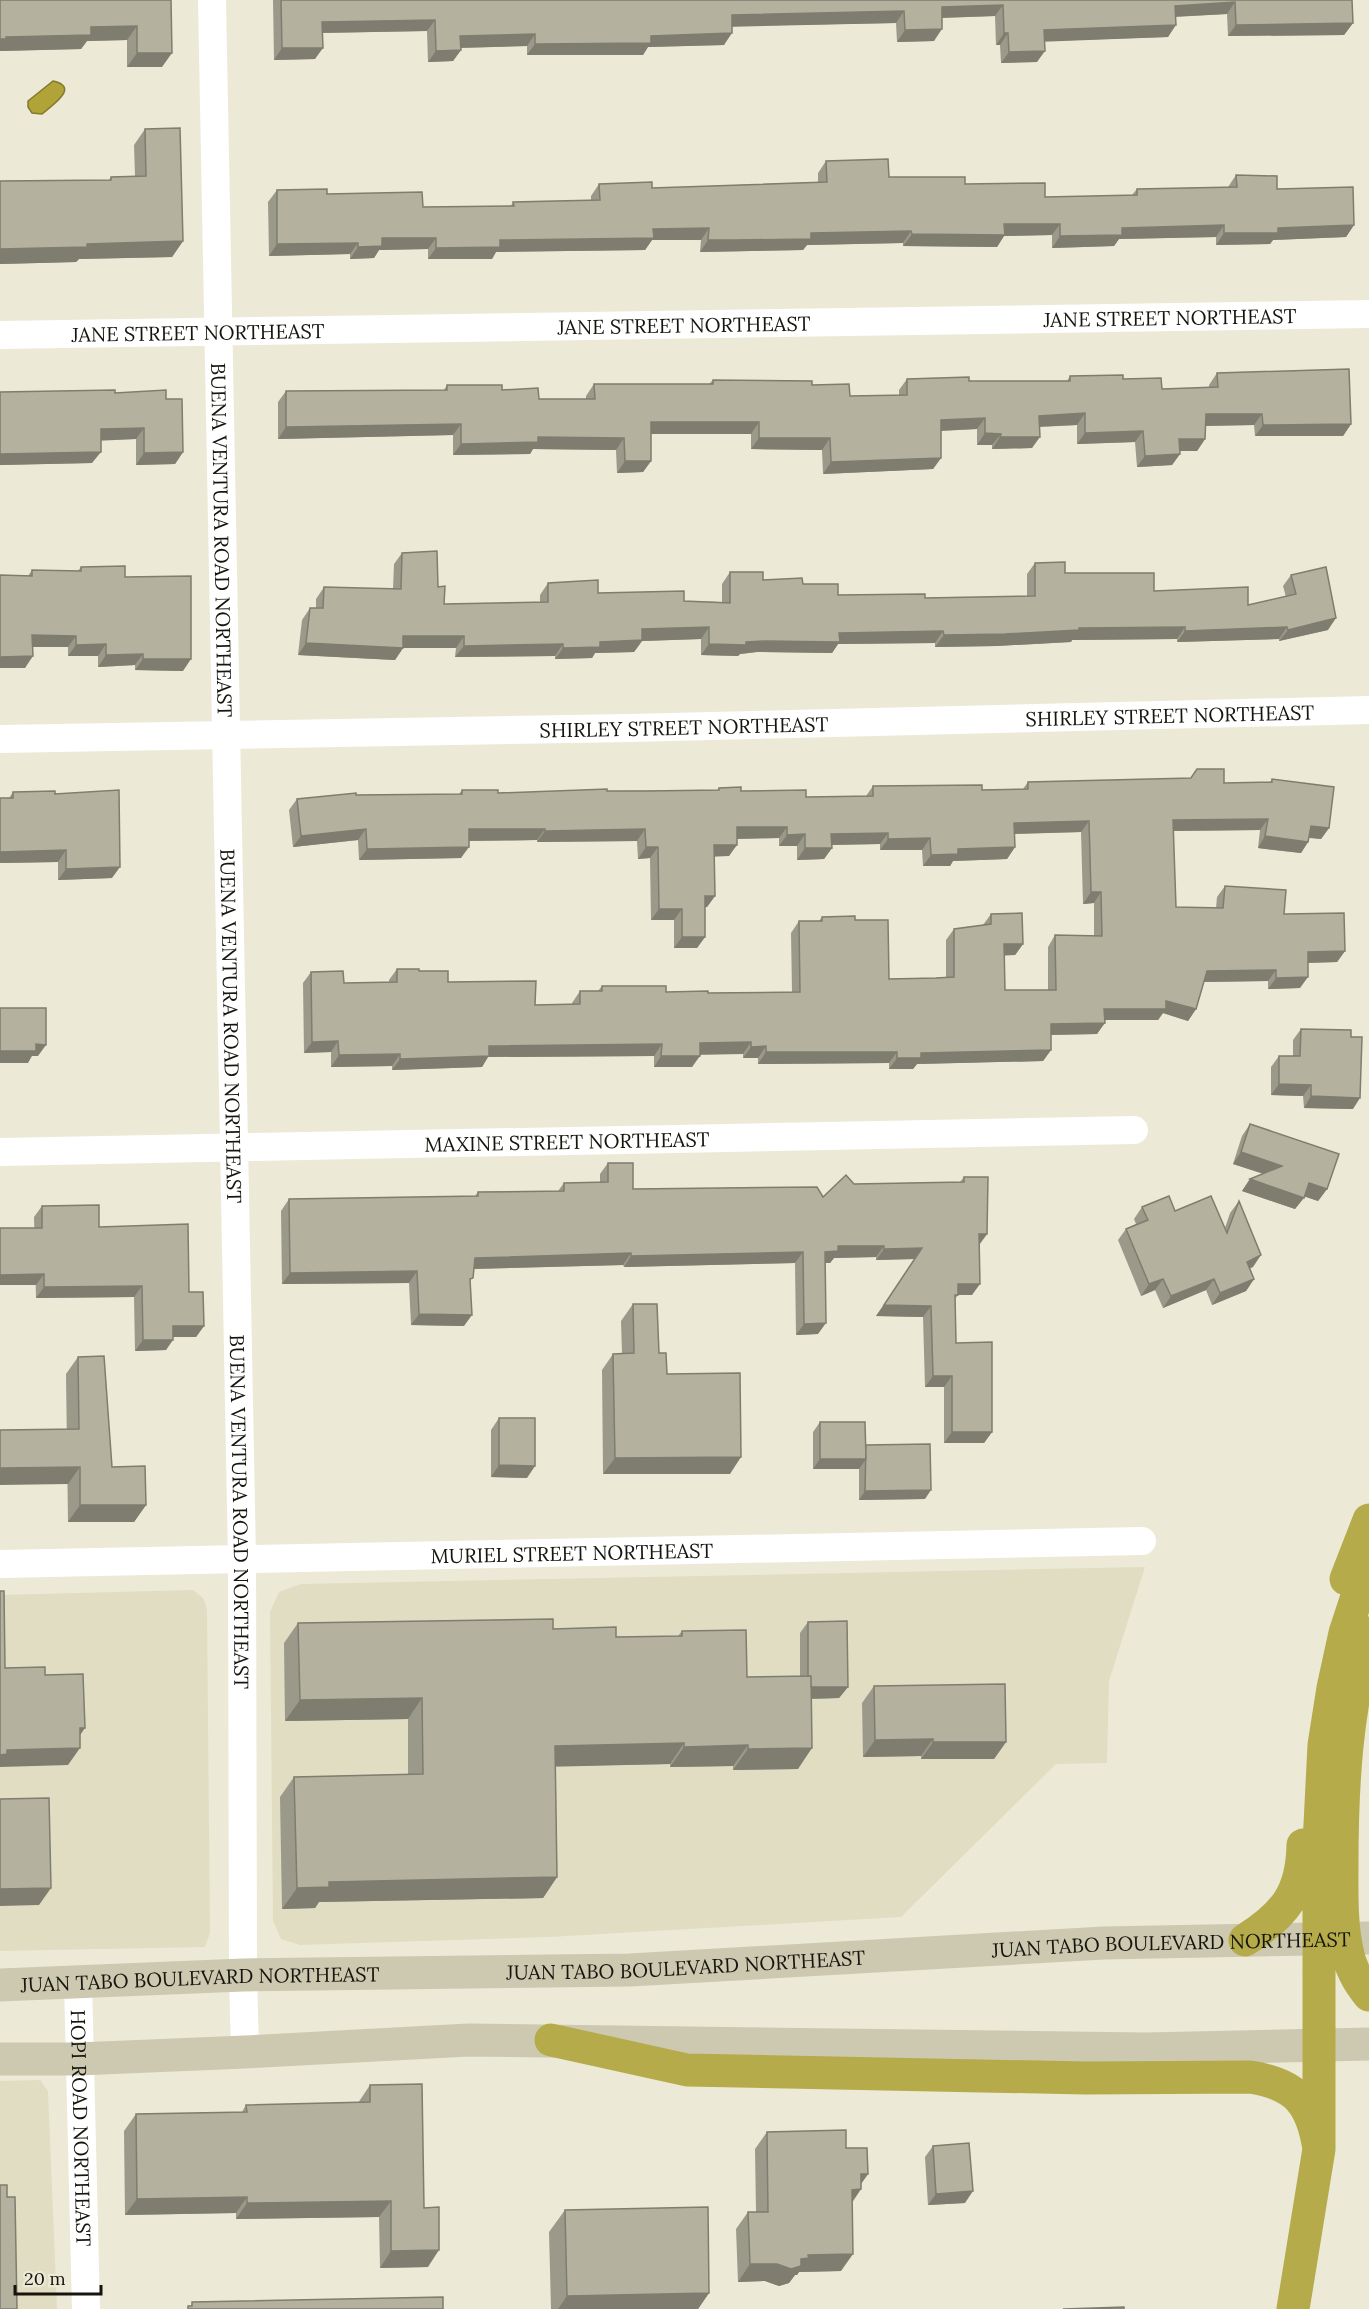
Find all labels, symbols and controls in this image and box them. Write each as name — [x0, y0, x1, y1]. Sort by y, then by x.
street label: JANE STREET NORTHEAST — [1042, 303, 1297, 332]
street label: JANE STREET NORTHEAST — [556, 310, 811, 339]
street label: JANE STREET NORTHEAST — [70, 318, 325, 346]
street label: BUENA VENTURA ROAD NORTHEAST — [206, 362, 238, 718]
street label: SHIRLEY STREET NORTHEAST — [1025, 699, 1315, 731]
street label: SHIRLEY STREET NORTHEAST — [539, 711, 829, 742]
street label: BUENA VENTURA ROAD NORTHEAST — [216, 848, 248, 1204]
street label: MAXINE STREET NORTHEAST — [424, 1126, 710, 1156]
street label: BUENA VENTURA ROAD NORTHEAST — [225, 1334, 255, 1689]
street label: MURIEL STREET NORTHEAST — [430, 1537, 714, 1568]
street label: JUAN TABO BOULEVARD NORTHEAST — [990, 1926, 1351, 1962]
street label: JUAN TABO BOULEVARD NORTHEAST — [505, 1944, 866, 1984]
street label: JUAN TABO BOULEVARD NORTHEAST — [19, 1961, 380, 1997]
street label: HOPI ROAD NORTHEAST — [66, 2009, 97, 2247]
scale bar — [15, 2258, 100, 2296]
text: 20 m — [24, 2267, 66, 2290]

